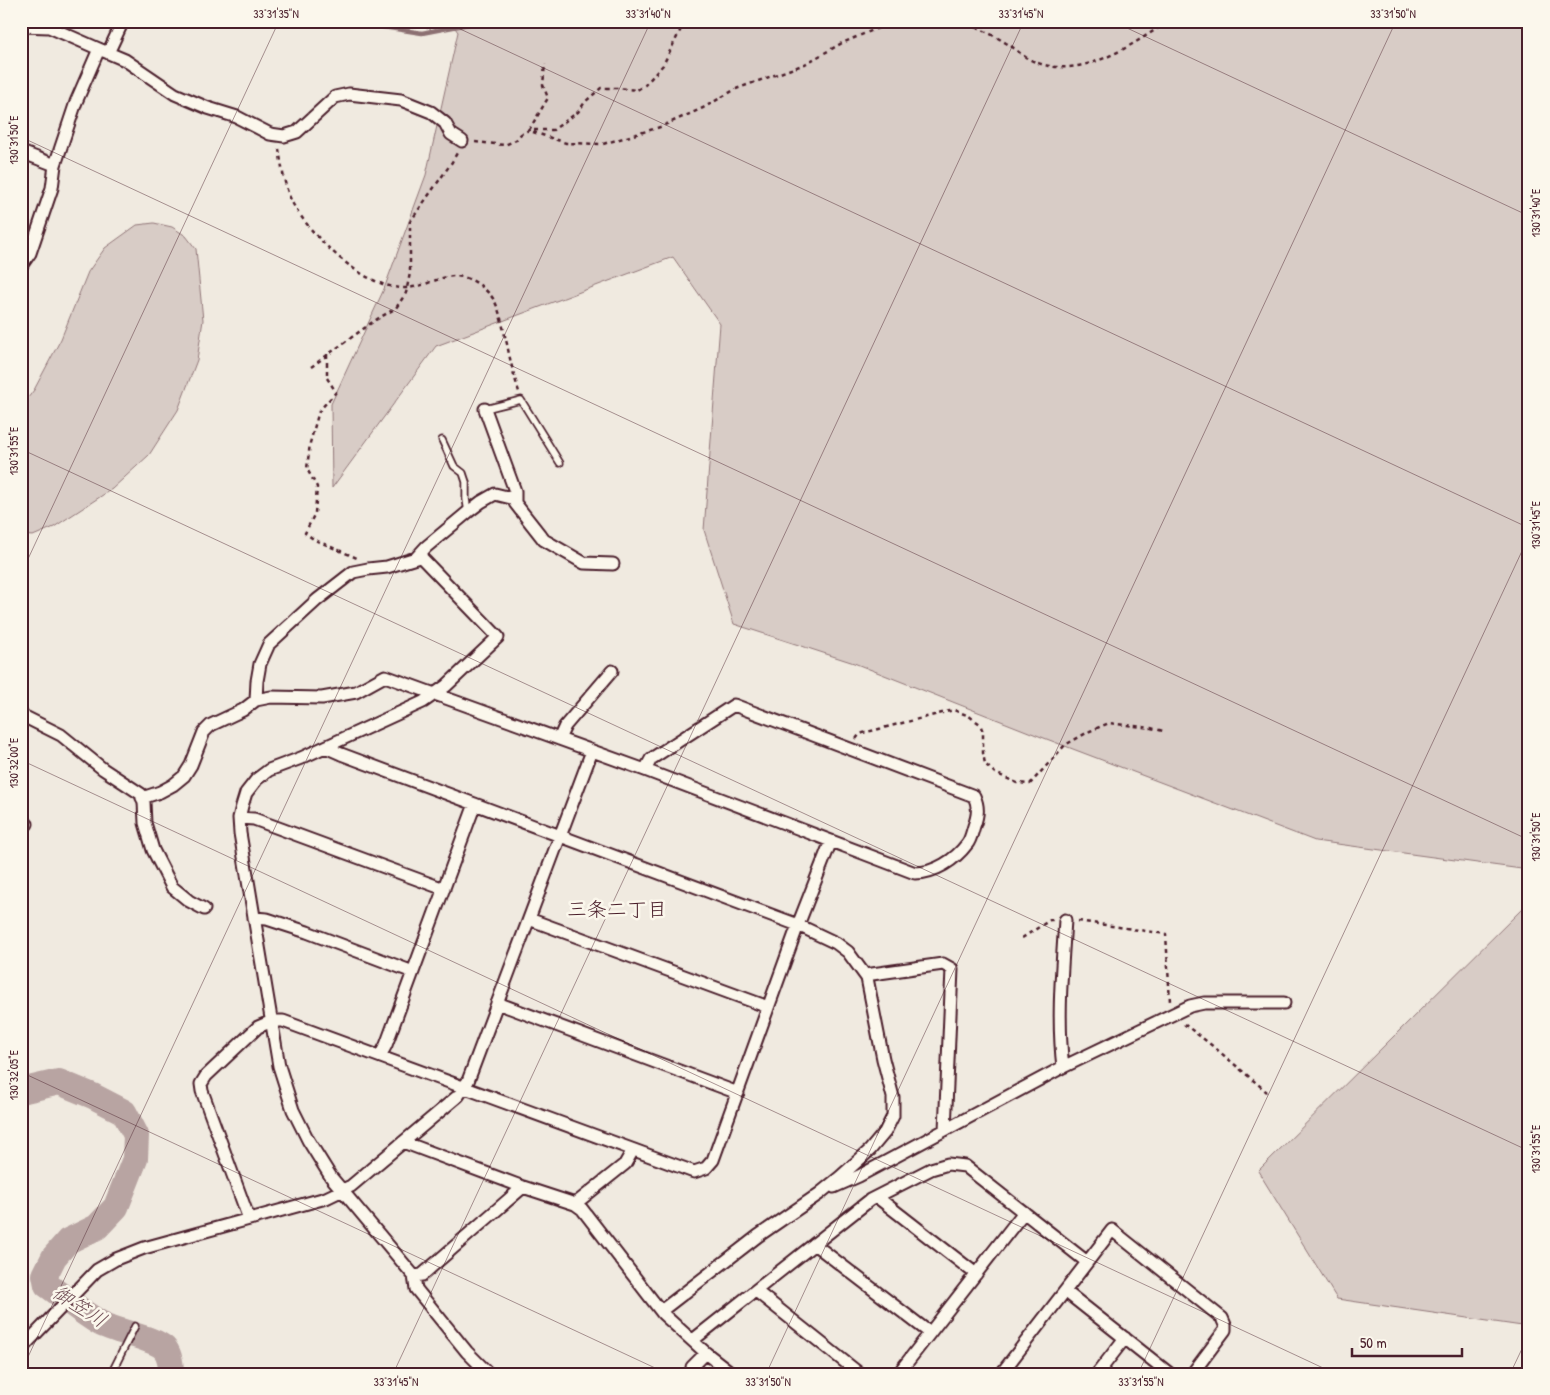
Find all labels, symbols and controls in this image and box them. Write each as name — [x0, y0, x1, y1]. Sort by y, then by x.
text: 33°31'35"N — [253, 5, 299, 22]
text: 33°31'40"N — [625, 5, 671, 22]
text: 33°31'45"N — [999, 5, 1043, 22]
text: 33°31'50"N — [1370, 5, 1416, 22]
text: 130°31'50"E — [5, 115, 22, 164]
text: 130°31'40"E — [1527, 188, 1544, 237]
text: 130°31'55"E — [5, 426, 22, 475]
text: 130°31'45"E — [1527, 500, 1544, 549]
text: 130°32'00"E — [5, 737, 22, 788]
text: 130°31'50"E — [1527, 812, 1544, 861]
district label: 三条二丁目 — [567, 895, 667, 922]
text: 130°32'05"E — [5, 1049, 22, 1100]
text: 130°31'55"E — [1527, 1124, 1544, 1173]
water label: 御笠川 — [48, 1278, 113, 1333]
scale bar — [1352, 1325, 1462, 1357]
text: 50 m — [1360, 1332, 1387, 1353]
text: 33°31'45"N — [374, 1373, 418, 1390]
text: 33°31'50"N — [745, 1373, 791, 1390]
text: 33°31'55"N — [1118, 1373, 1164, 1390]

